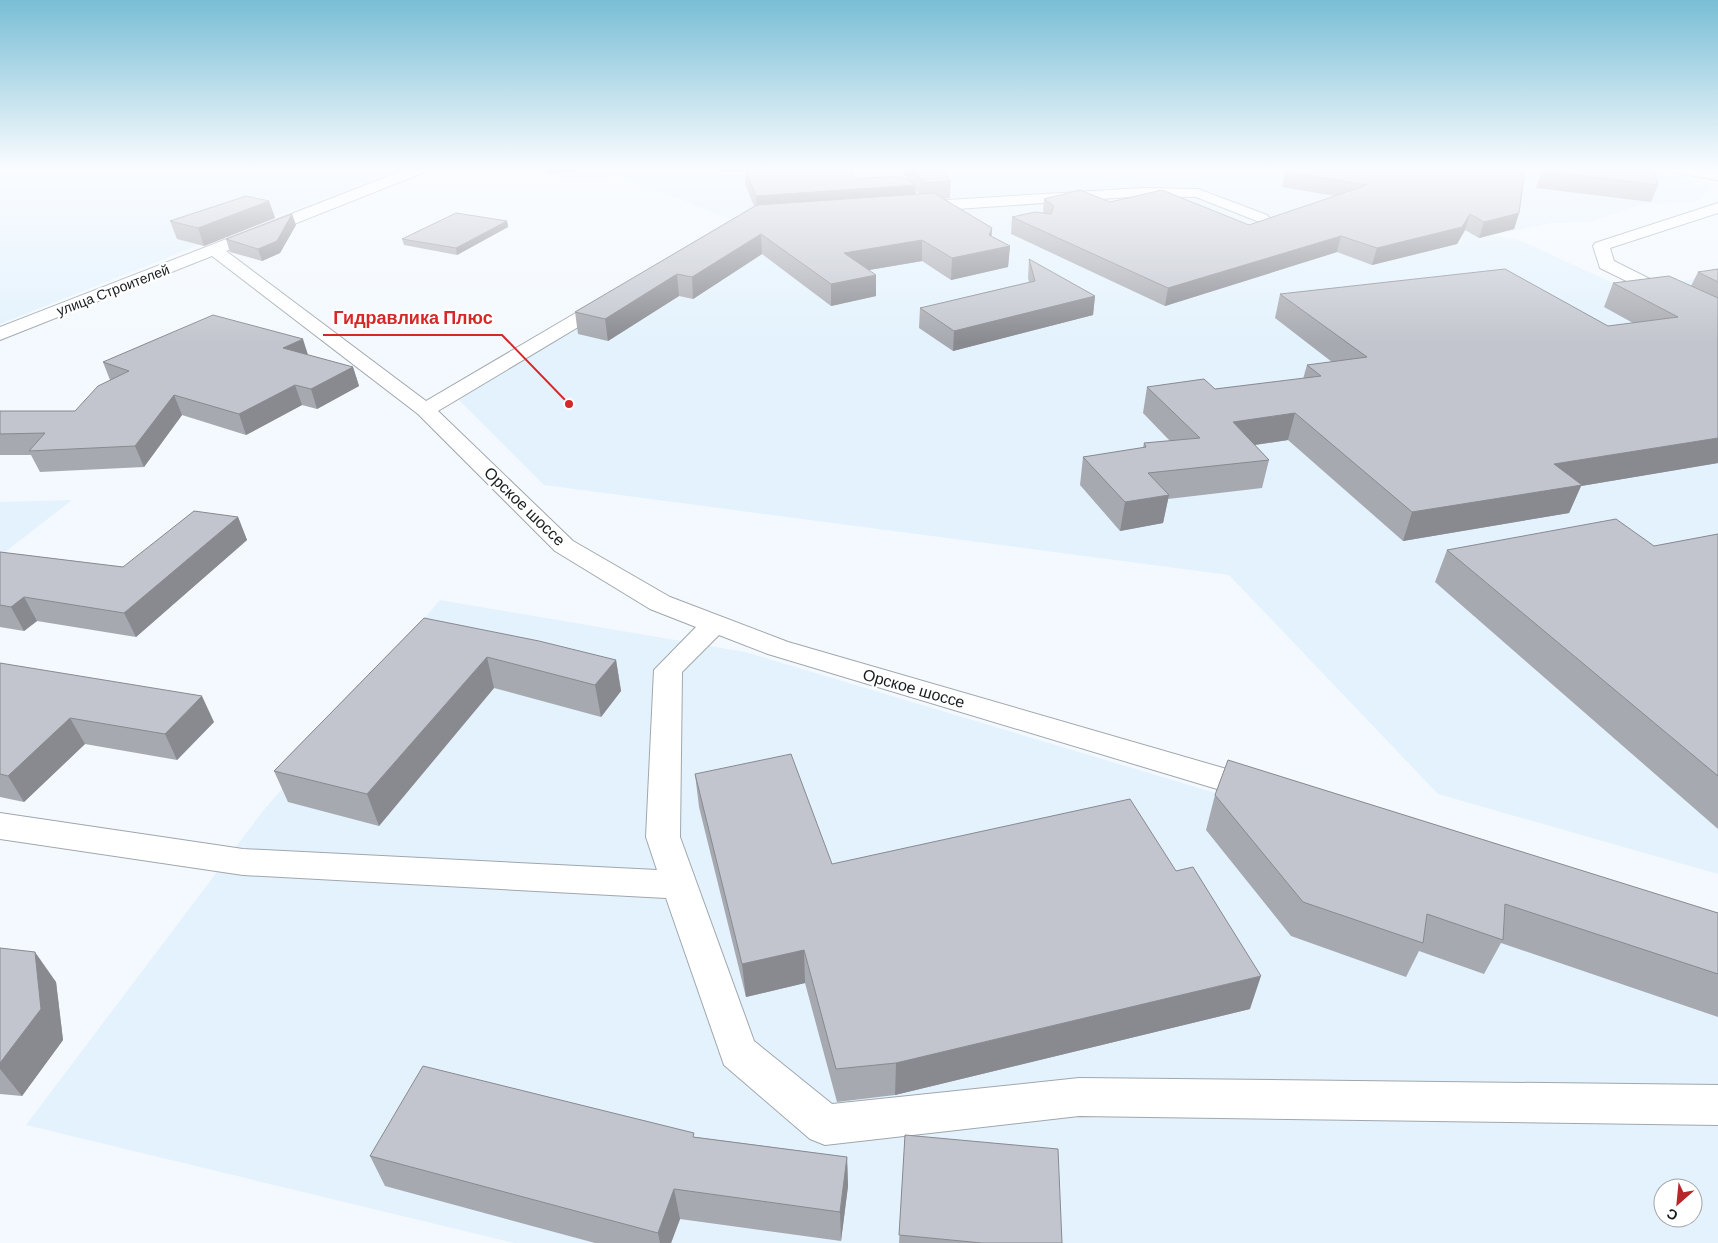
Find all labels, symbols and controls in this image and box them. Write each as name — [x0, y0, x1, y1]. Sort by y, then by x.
street label: улица Строителей — [54, 260, 172, 320]
callout: Гидравлика Плюс — [323, 302, 502, 335]
text: Гидравлика Плюс — [333, 306, 493, 330]
street label: Орское шоссе — [480, 462, 570, 551]
street label: Орское шоссе — [860, 664, 967, 713]
north arrow — [1653, 1178, 1703, 1228]
text: С — [1664, 1204, 1681, 1225]

